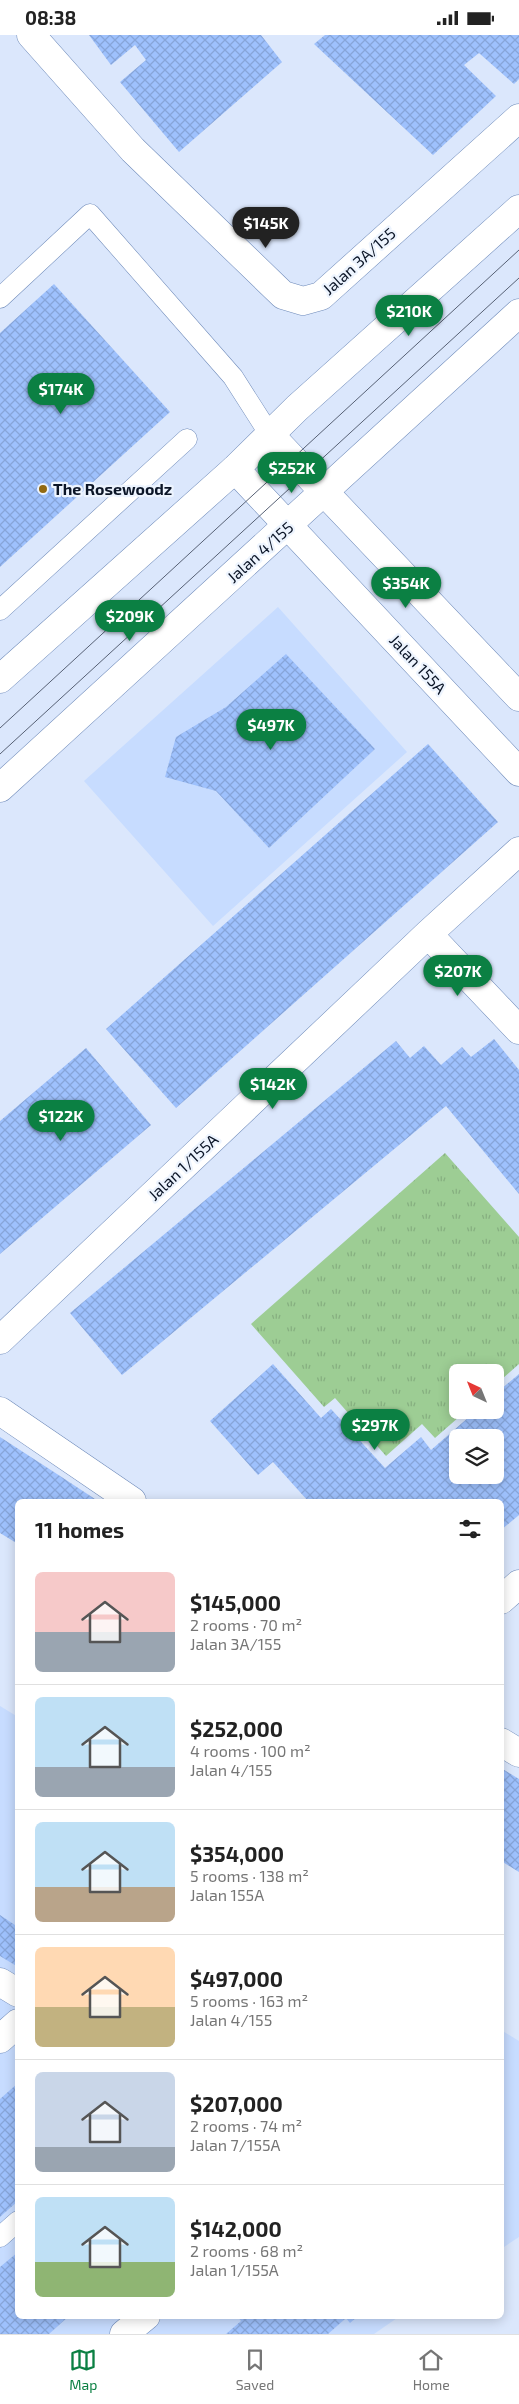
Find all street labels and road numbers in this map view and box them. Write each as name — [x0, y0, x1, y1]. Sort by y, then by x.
street label: Jalan 3A/155 — [318, 223, 399, 298]
street label: Jalan 4/155 — [223, 517, 297, 586]
street label: Jalan 155A — [386, 630, 451, 697]
street label: Jalan 1/155A — [144, 1129, 222, 1204]

